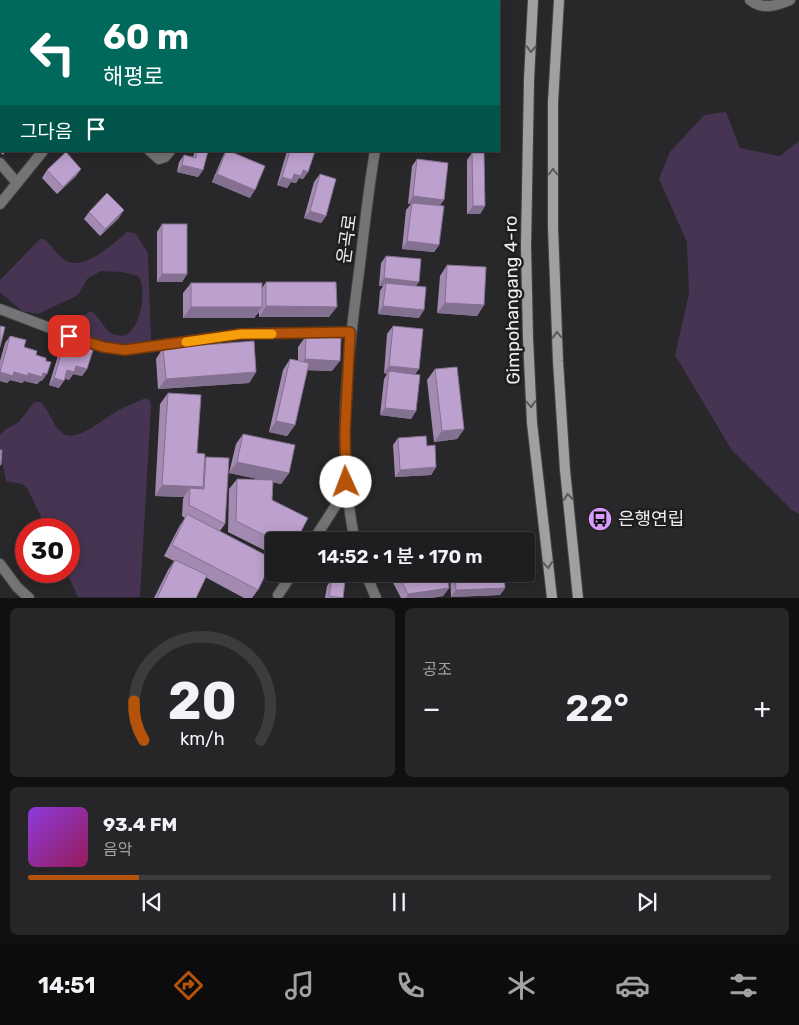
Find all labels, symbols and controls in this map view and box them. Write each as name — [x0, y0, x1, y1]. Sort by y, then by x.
text: 60 m — [103, 16, 189, 58]
icon: left — [20, 20, 85, 85]
one-way arrow — [525, 45, 536, 53]
text: 해평로 — [103, 63, 164, 90]
icon: arrive — [82, 115, 110, 143]
text: 그다음 — [20, 120, 72, 143]
one-way arrow — [548, 168, 558, 176]
street label: 운곡로 — [333, 213, 361, 265]
street label: Gimpohangang 4-ro — [500, 215, 524, 385]
pin — [48, 315, 90, 357]
icon: arrive — [55, 322, 83, 350]
one-way arrow — [552, 330, 563, 338]
one-way arrow — [526, 400, 536, 408]
position arrow — [319, 455, 371, 507]
one-way arrow — [563, 492, 574, 500]
bus stop icon: 은행연립 — [587, 506, 613, 532]
place label: 은행연립 — [618, 508, 684, 530]
speed limit sign: 30 — [15, 518, 80, 583]
text: 14:52 · 1 분 · 170 m — [317, 545, 483, 568]
one-way arrow — [542, 561, 553, 569]
text: 공조 — [423, 660, 452, 679]
text: 20 — [168, 670, 237, 732]
text: 22° — [565, 685, 629, 731]
text: − — [423, 692, 441, 725]
text: + — [754, 692, 771, 725]
text: km/h — [180, 728, 225, 749]
text: 93.4 FM — [103, 813, 177, 836]
text: 음악 — [103, 840, 132, 859]
icon: previous — [138, 888, 166, 916]
icon: pause — [385, 888, 413, 916]
icon: next — [633, 888, 661, 916]
icon: directions — [171, 968, 206, 1003]
icon: music — [282, 968, 317, 1003]
icon: phone — [393, 968, 428, 1003]
icon: climate — [504, 968, 539, 1003]
icon: car — [615, 968, 650, 1003]
icon: filters — [726, 968, 761, 1003]
text: 14:51 — [38, 972, 95, 999]

